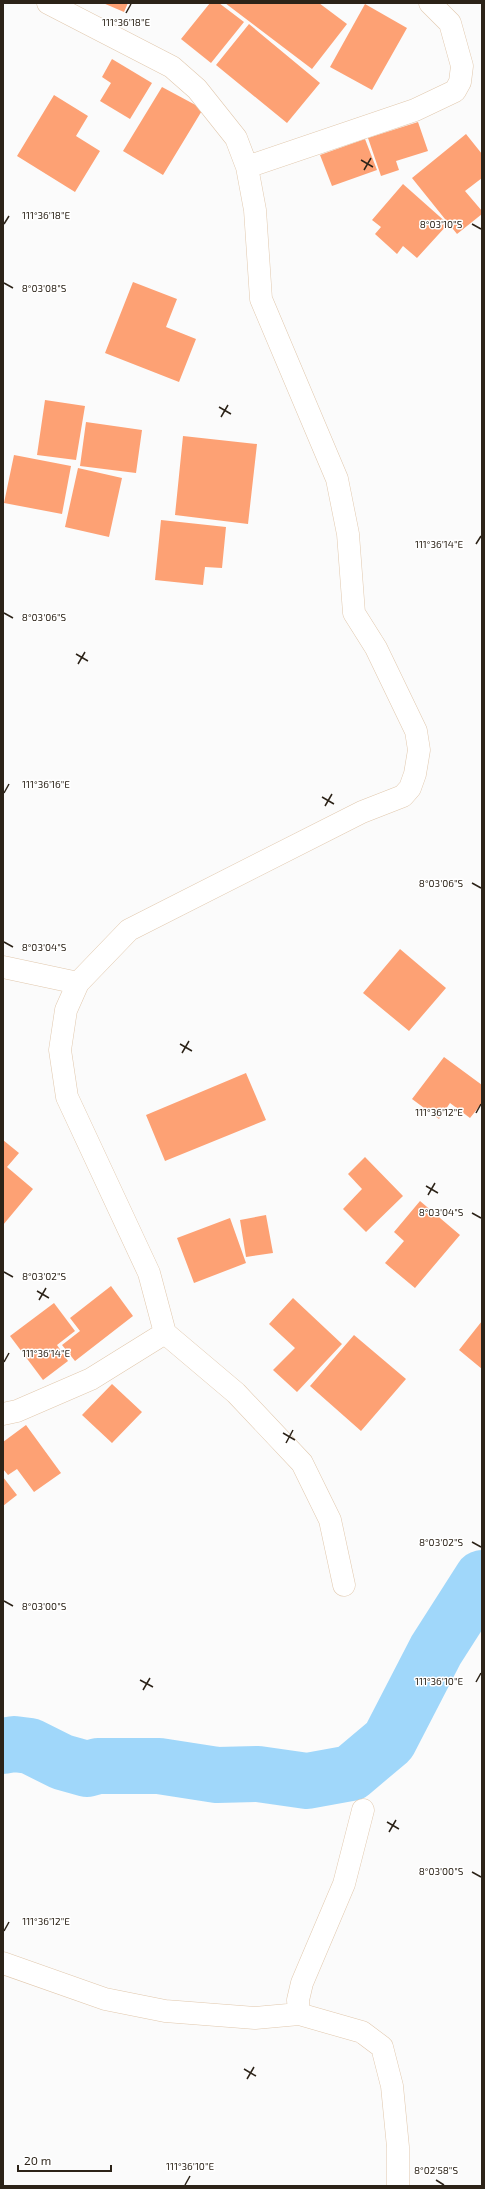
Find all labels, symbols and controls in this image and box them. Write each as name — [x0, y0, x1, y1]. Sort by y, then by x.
text: 111°36'18"E — [102, 16, 150, 28]
text: 111°36'18"E — [22, 209, 70, 221]
text: 8°03'10"S — [420, 218, 463, 230]
text: 8°03'08"S — [22, 282, 67, 294]
text: 111°36'14"E — [415, 538, 463, 550]
text: 8°03'06"S — [22, 611, 67, 623]
text: 111°36'16"E — [22, 778, 70, 790]
text: 8°03'06"S — [419, 877, 464, 889]
text: 8°03'04"S — [22, 941, 67, 953]
text: 111°36'12"E — [415, 1106, 463, 1118]
text: 8°03'04"S — [419, 1206, 464, 1218]
text: 8°03'02"S — [22, 1270, 66, 1282]
text: 111°36'14"E — [22, 1347, 70, 1359]
text: 8°03'02"S — [419, 1536, 463, 1548]
text: 8°03'00"S — [22, 1600, 67, 1612]
text: 111°36'10"E — [415, 1675, 463, 1687]
text: 8°03'00"S — [419, 1865, 464, 1877]
text: 111°36'12"E — [22, 1915, 70, 1927]
scale bar — [18, 2147, 111, 2173]
text: 20 m — [24, 2153, 51, 2167]
text: 111°36'10"E — [166, 2160, 214, 2172]
text: 8°02'58"S — [414, 2164, 458, 2176]

